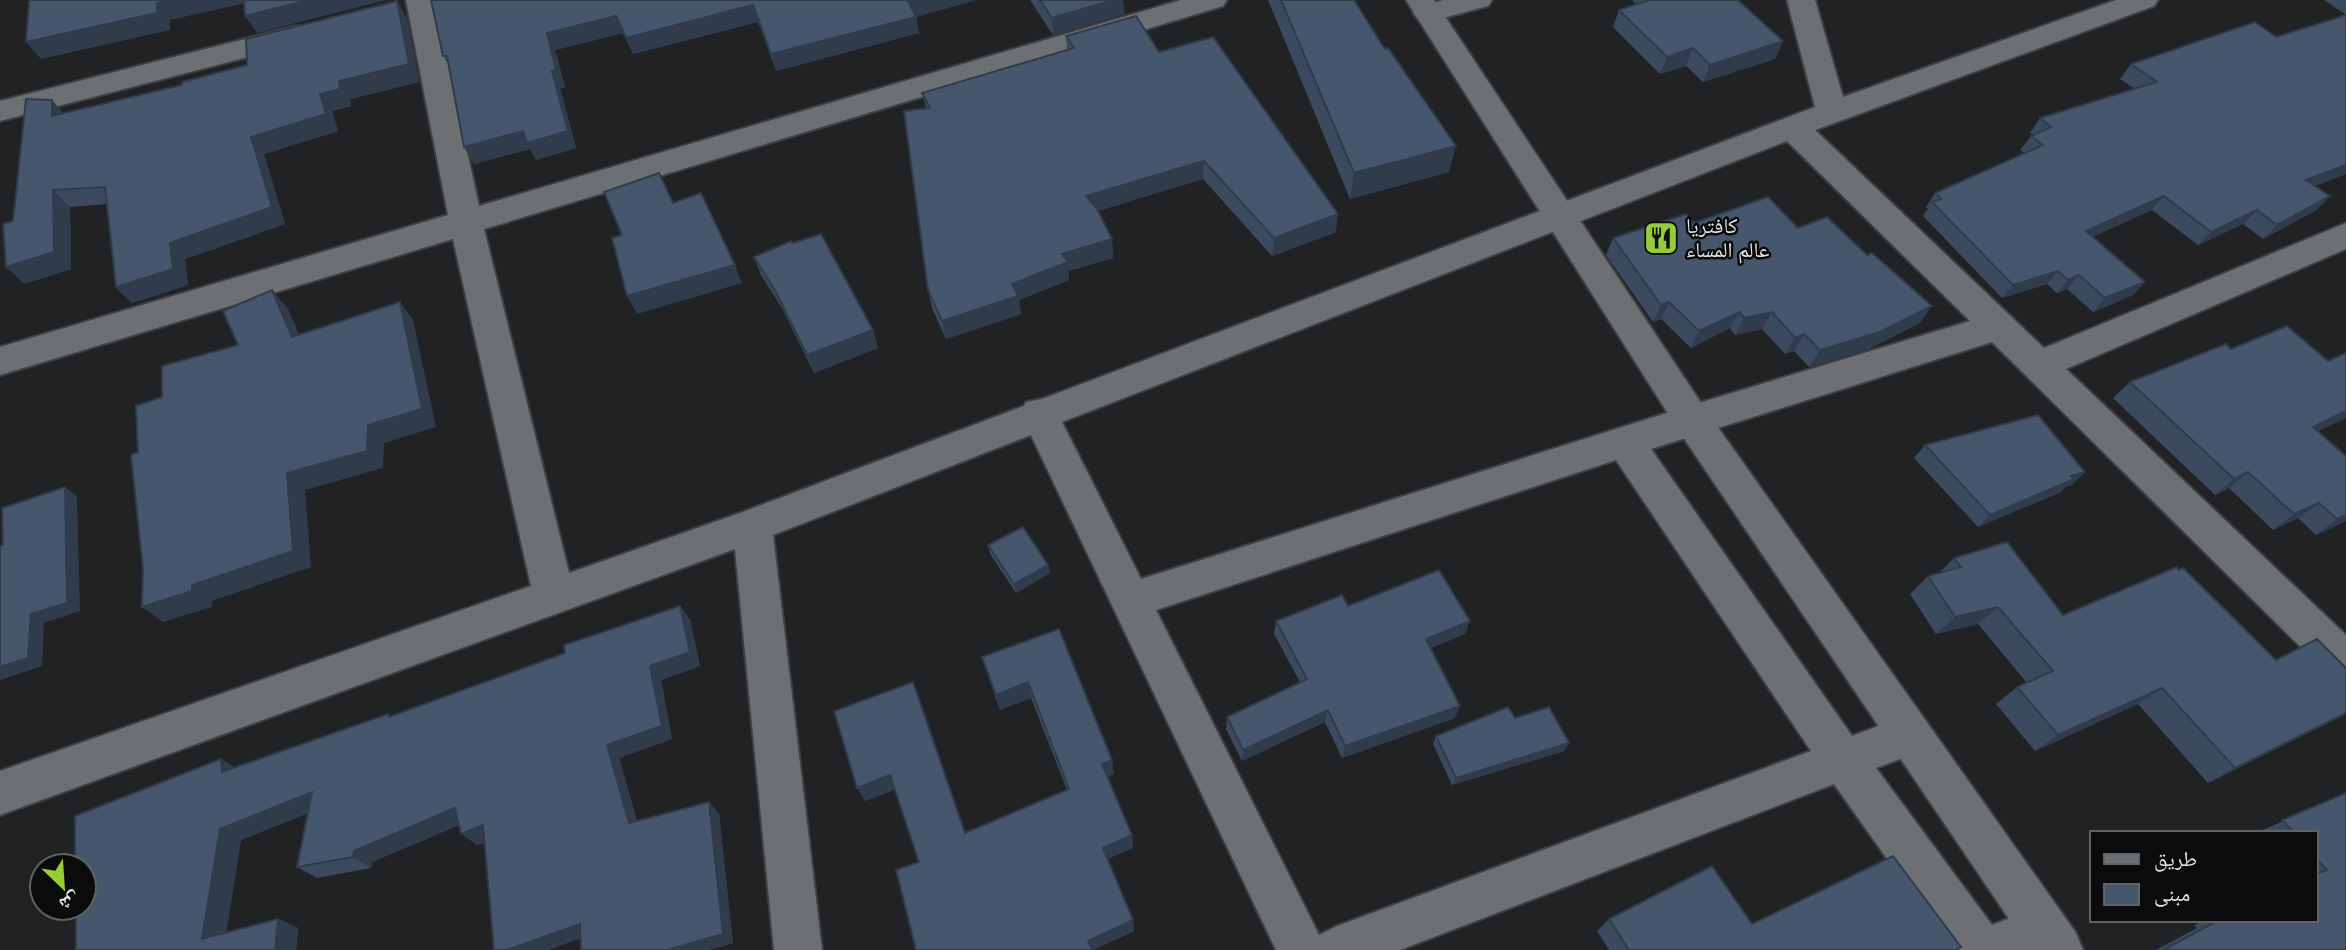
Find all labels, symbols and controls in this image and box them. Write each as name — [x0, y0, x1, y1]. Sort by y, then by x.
place label: كافتريا عالم المساء — [1686, 212, 1770, 264]
restaurant icon: كافتريا عالم المساء — [1642, 219, 1680, 257]
legend — [2090, 831, 2318, 922]
text: طريق — [2154, 845, 2197, 873]
north arrow — [28, 852, 98, 922]
text: مبنى — [2154, 880, 2190, 908]
text: ش — [55, 885, 84, 918]

